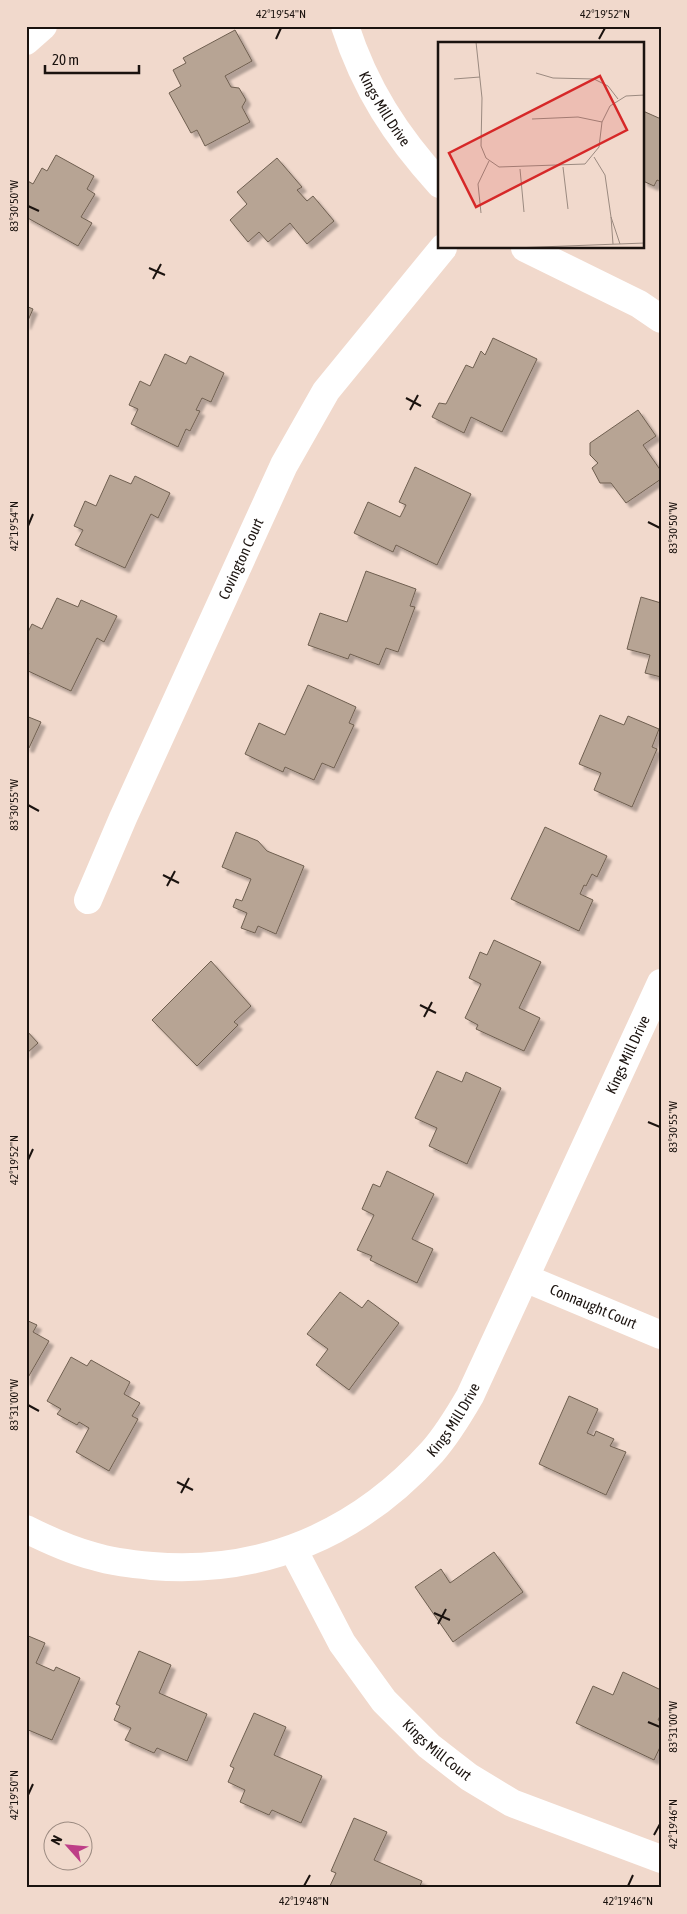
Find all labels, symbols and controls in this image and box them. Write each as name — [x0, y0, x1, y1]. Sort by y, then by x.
text: 42°19'54"N — [256, 7, 306, 21]
text: 42°19'52"N — [580, 7, 630, 21]
scale bar — [45, 42, 139, 74]
inset map — [438, 42, 644, 249]
text: 20 m — [52, 51, 79, 68]
street label: Kings Mill Drive — [356, 68, 414, 149]
text: 83°30'50"W — [7, 180, 21, 232]
text: 42°19'54"N — [7, 501, 21, 551]
text: 83°30'50"W — [666, 502, 680, 554]
street label: Covington Court — [215, 515, 267, 602]
text: 83°30'55"W — [7, 779, 21, 831]
street label: Kings Mill Drive — [602, 1012, 653, 1096]
text: 83°30'55"W — [666, 1101, 680, 1153]
text: 42°19'52"N — [7, 1135, 21, 1185]
street label: Connaught Court — [548, 1280, 639, 1332]
text: 83°31'00"W — [7, 1379, 21, 1431]
street label: Kings Mill Drive — [423, 1380, 483, 1460]
text: 83°31'00"W — [666, 1701, 680, 1753]
street label: Kings Mill Court — [399, 1716, 475, 1784]
text: 42°19'50"N — [7, 1770, 21, 1820]
text: 42°19'46"N — [666, 1799, 680, 1849]
north arrow — [42, 1822, 92, 1872]
text: N — [47, 1833, 65, 1847]
text: 42°19'48"N — [279, 1894, 329, 1908]
text: 42°19'46"N — [603, 1894, 653, 1908]

